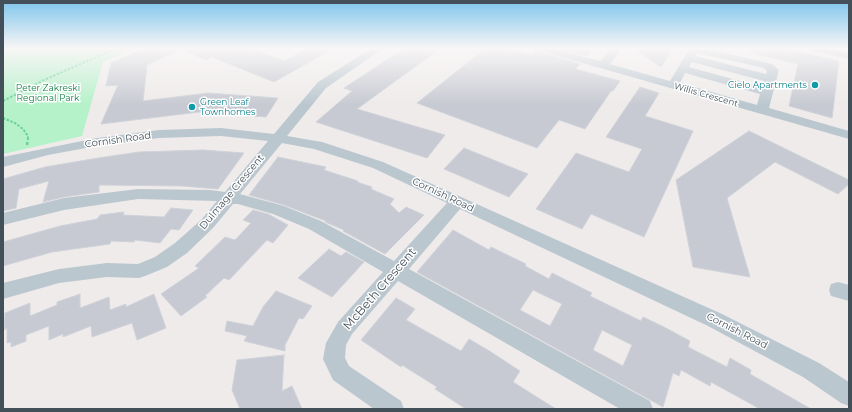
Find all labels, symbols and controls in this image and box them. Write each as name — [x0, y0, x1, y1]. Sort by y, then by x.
place label: Cielo Apartments — [728, 80, 807, 90]
marker: Cielo Apartments — [810, 80, 820, 90]
street label: Willis Crescent — [673, 81, 739, 109]
park label: Peter Zakreski Regional Park — [16, 83, 80, 104]
place label: Green Leaf Townhomes — [200, 97, 255, 118]
marker: Green Leaf Townhomes — [187, 102, 197, 112]
street label: Cornish Road — [84, 129, 152, 151]
street label: Dulmage Crescent — [197, 152, 267, 232]
street label: Cornish Road — [410, 175, 476, 215]
street label: McBeth Crescent — [341, 245, 419, 333]
street label: Cornish Road — [704, 310, 770, 352]

